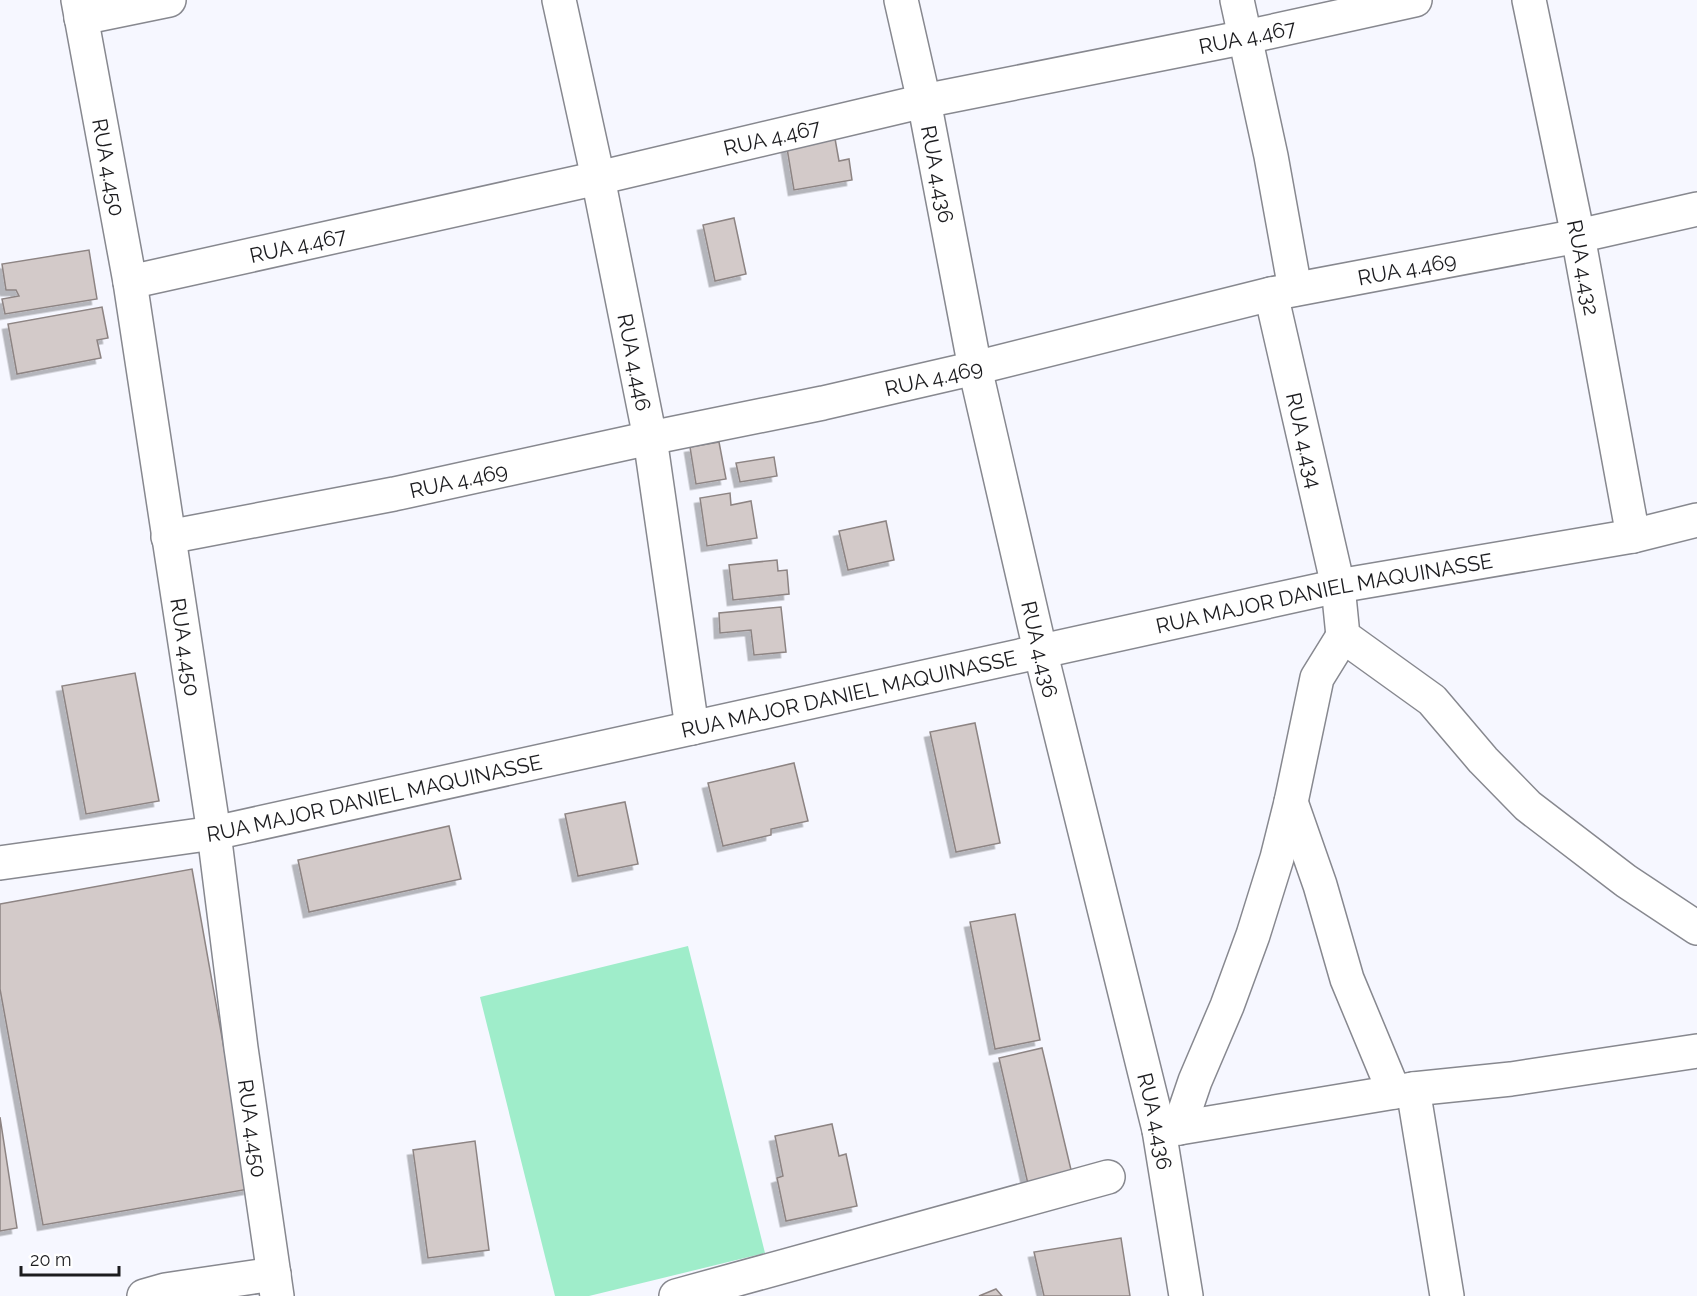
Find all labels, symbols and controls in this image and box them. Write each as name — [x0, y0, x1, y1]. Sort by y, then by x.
street label: RUA 4.467 — [1196, 14, 1299, 59]
street label: RUA 4.467 — [721, 113, 823, 160]
street label: RUA 4.450 — [88, 116, 130, 218]
street label: RUA 4.436 — [916, 123, 959, 225]
street label: RUA 4.432 — [1562, 217, 1605, 317]
street label: RUA 4.467 — [247, 222, 350, 268]
street label: RUA 4.469 — [1356, 247, 1458, 290]
street label: RUA 4.446 — [613, 311, 657, 413]
street label: RUA 4.469 — [882, 354, 985, 401]
street label: RUA 4.434 — [1281, 390, 1328, 491]
street label: RUA 4.469 — [407, 457, 510, 503]
street label: RUA MAJOR DANIEL MAQUINASSE — [1153, 548, 1494, 638]
street label: RUA 4.450 — [166, 596, 205, 698]
street label: RUA 4.436 — [1017, 598, 1064, 700]
street label: RUA MAJOR DANIEL MAQUINASSE — [679, 645, 1019, 743]
street label: RUA MAJOR DANIEL MAQUINASSE — [205, 749, 544, 846]
street label: RUA 4.436 — [1133, 1070, 1178, 1171]
street label: RUA 4.450 — [233, 1078, 272, 1179]
scale bar — [21, 1239, 118, 1277]
text: 20 m — [30, 1249, 72, 1270]

